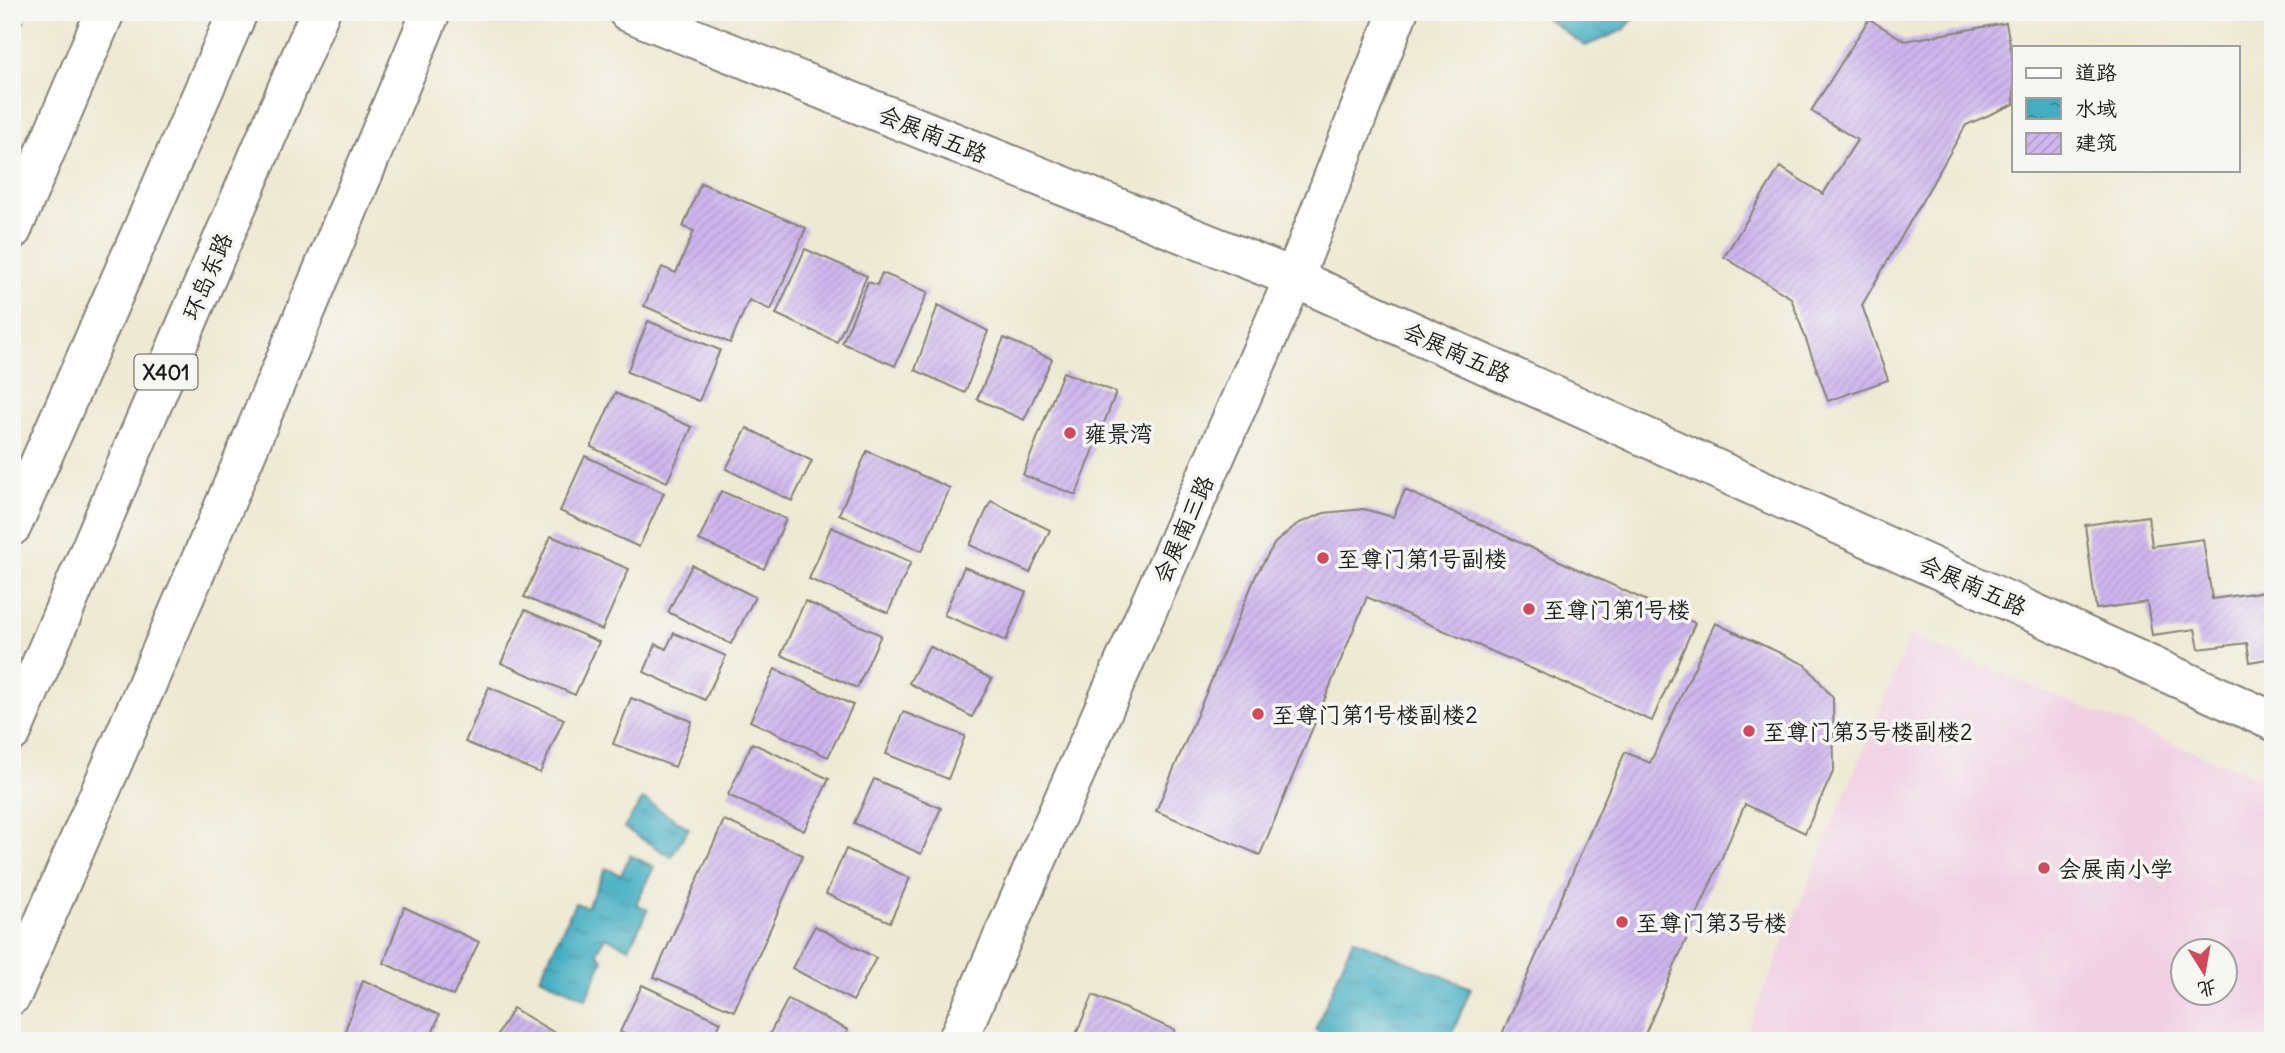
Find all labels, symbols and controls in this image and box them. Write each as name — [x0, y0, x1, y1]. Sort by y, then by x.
legend — [2012, 46, 2240, 172]
text: 道路 — [2075, 59, 2117, 86]
text: 水域 — [2075, 95, 2117, 122]
street label: 会展南五路 — [874, 99, 992, 169]
text: 建筑 — [2075, 129, 2117, 156]
street label: 环岛东路 — [176, 228, 238, 324]
street label: 会展南五路 — [1399, 315, 1515, 389]
road number: X401 — [134, 354, 198, 390]
place label: 雍景湾 — [1084, 419, 1153, 448]
marker: 雍景湾 — [1062, 425, 1078, 441]
street label: 会展南三路 — [1146, 471, 1220, 587]
place label: 至尊门第1号副楼 — [1337, 544, 1507, 573]
street label: 会展南五路 — [1915, 548, 2031, 622]
marker: 至尊门第1号副楼 — [1315, 550, 1331, 566]
place label: 至尊门第1号楼 — [1543, 595, 1690, 624]
marker: 至尊门第1号楼 — [1521, 601, 1537, 617]
place label: 至尊门第1号楼副楼2 — [1272, 700, 1478, 729]
marker: 至尊门第1号楼副楼2 — [1250, 706, 1266, 722]
place label: 至尊门第3号楼副楼2 — [1763, 717, 1973, 746]
marker: 至尊门第3号楼副楼2 — [1741, 723, 1757, 739]
place label: 会展南小学 — [2058, 854, 2173, 883]
marker: 会展南小学 — [2036, 860, 2052, 876]
place label: 至尊门第3号楼 — [1636, 908, 1787, 937]
marker: 至尊门第3号楼 — [1614, 914, 1630, 930]
north arrow — [2170, 937, 2240, 1007]
text: 北 — [2196, 975, 2219, 1002]

